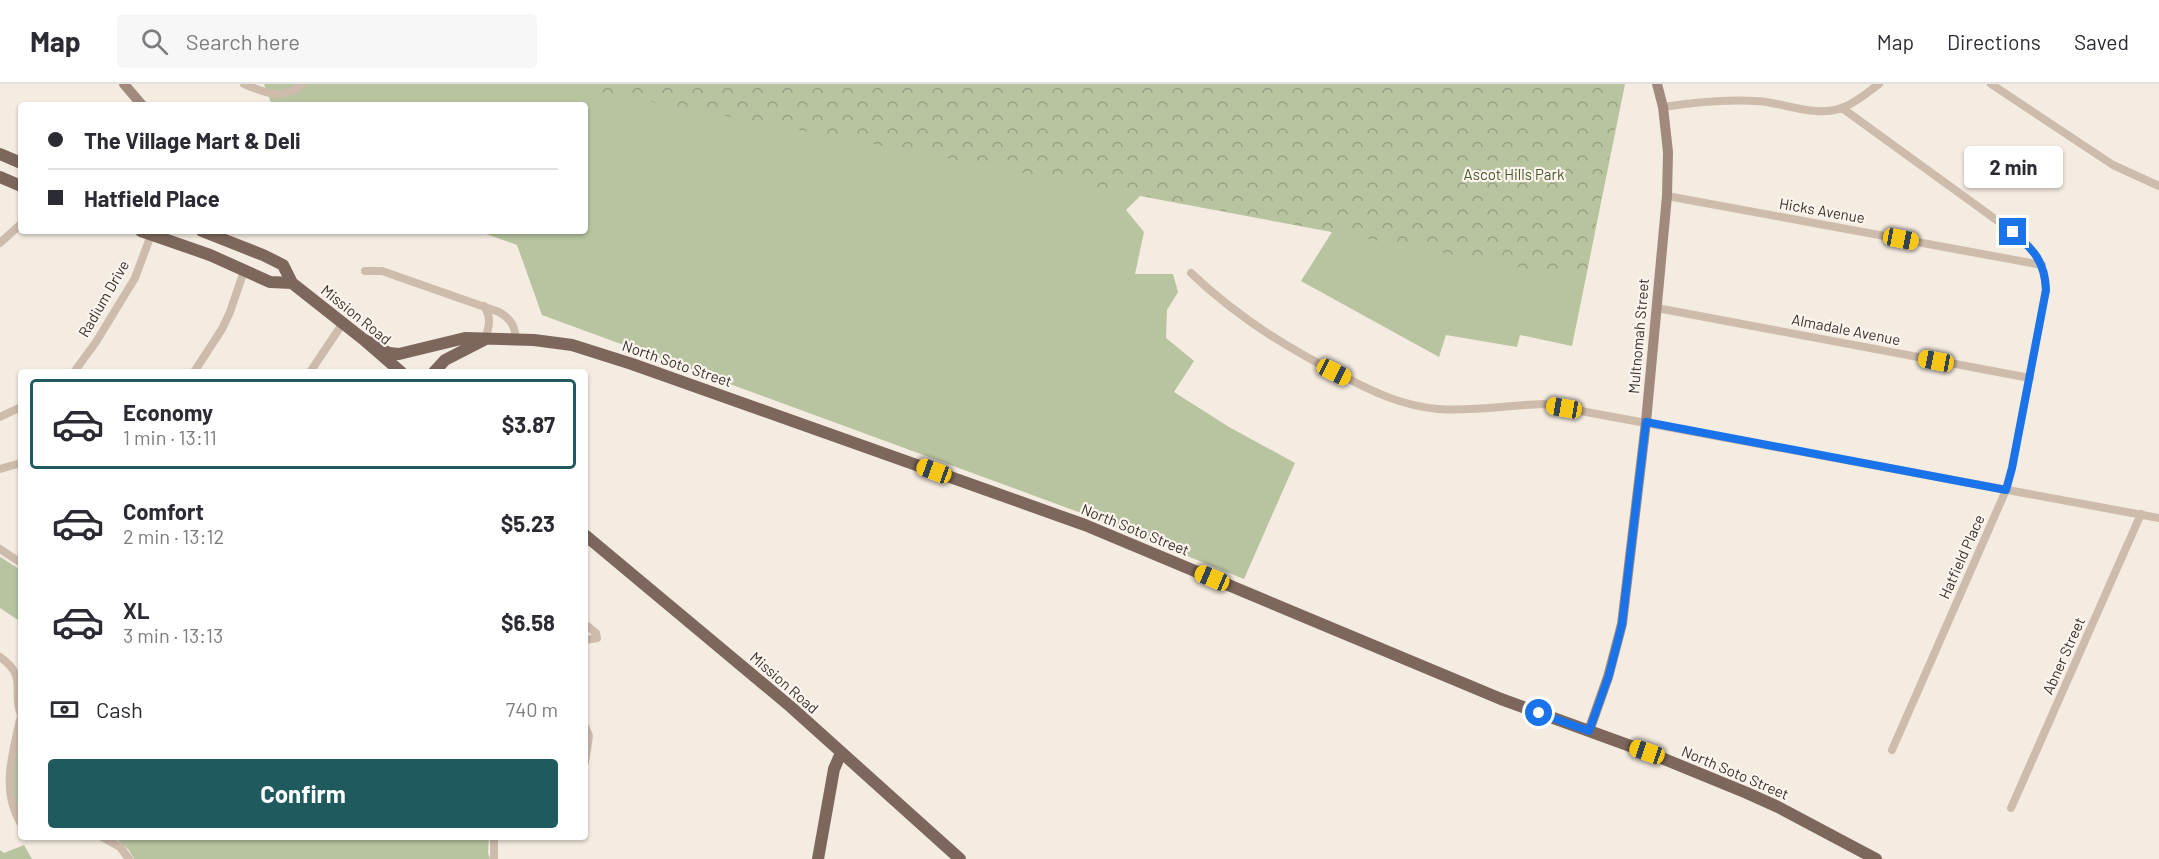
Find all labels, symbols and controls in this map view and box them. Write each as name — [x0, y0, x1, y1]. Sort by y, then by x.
search box — [117, 14, 537, 68]
text: Map — [30, 24, 81, 58]
icon: search — [138, 25, 171, 58]
text: Search here — [186, 28, 300, 54]
text: Map — [1877, 29, 1914, 54]
text: Directions — [1947, 29, 2041, 54]
text: Saved — [2074, 29, 2129, 54]
text: The Village Mart & Deli — [84, 127, 301, 153]
callout: 2 min — [1964, 145, 2062, 187]
text: 2 min — [1990, 155, 2037, 179]
park label: Ascot Hills Park — [1464, 165, 1565, 183]
text: Hatfield Place — [84, 185, 220, 211]
street label: Hicks Avenue — [1778, 194, 1866, 226]
route end — [1999, 218, 2026, 245]
car — [1882, 227, 1920, 251]
street label: Radium Drive — [74, 257, 132, 340]
street label: Multnomah Street — [1624, 277, 1652, 394]
street label: Mission Road — [318, 280, 395, 348]
street label: Almadale Avenue — [1790, 310, 1902, 348]
street label: North Soto Street — [620, 336, 735, 390]
car — [1917, 349, 1955, 373]
car — [1314, 356, 1354, 388]
car — [1545, 396, 1583, 420]
icon: car — [51, 397, 105, 451]
text: Economy — [123, 399, 213, 425]
text: $3.87 — [502, 411, 555, 437]
text: 1 min · 13:11 — [123, 425, 217, 449]
car — [914, 456, 954, 486]
icon: car — [51, 496, 105, 550]
text: Comfort — [123, 498, 204, 524]
street label: North Soto Street — [1079, 499, 1192, 559]
text: $5.23 — [501, 510, 555, 536]
street label: Hatfield Place — [1934, 512, 1988, 602]
text: 2 min · 13:12 — [123, 524, 224, 548]
car — [1192, 563, 1232, 593]
icon: car — [51, 595, 105, 649]
text: XL — [123, 597, 149, 623]
text: $6.58 — [501, 609, 555, 635]
street label: Abner Street — [2038, 614, 2088, 697]
text: 3 min · 13:13 — [123, 623, 223, 647]
street label: Mission Road — [747, 648, 823, 717]
icon: cash — [48, 693, 81, 726]
text: Cash — [96, 696, 143, 722]
text: 740 m — [506, 697, 558, 721]
route start — [1525, 699, 1552, 726]
car — [1627, 738, 1667, 766]
street label: North Soto Street — [1679, 741, 1792, 803]
button: Confirm — [48, 759, 558, 828]

